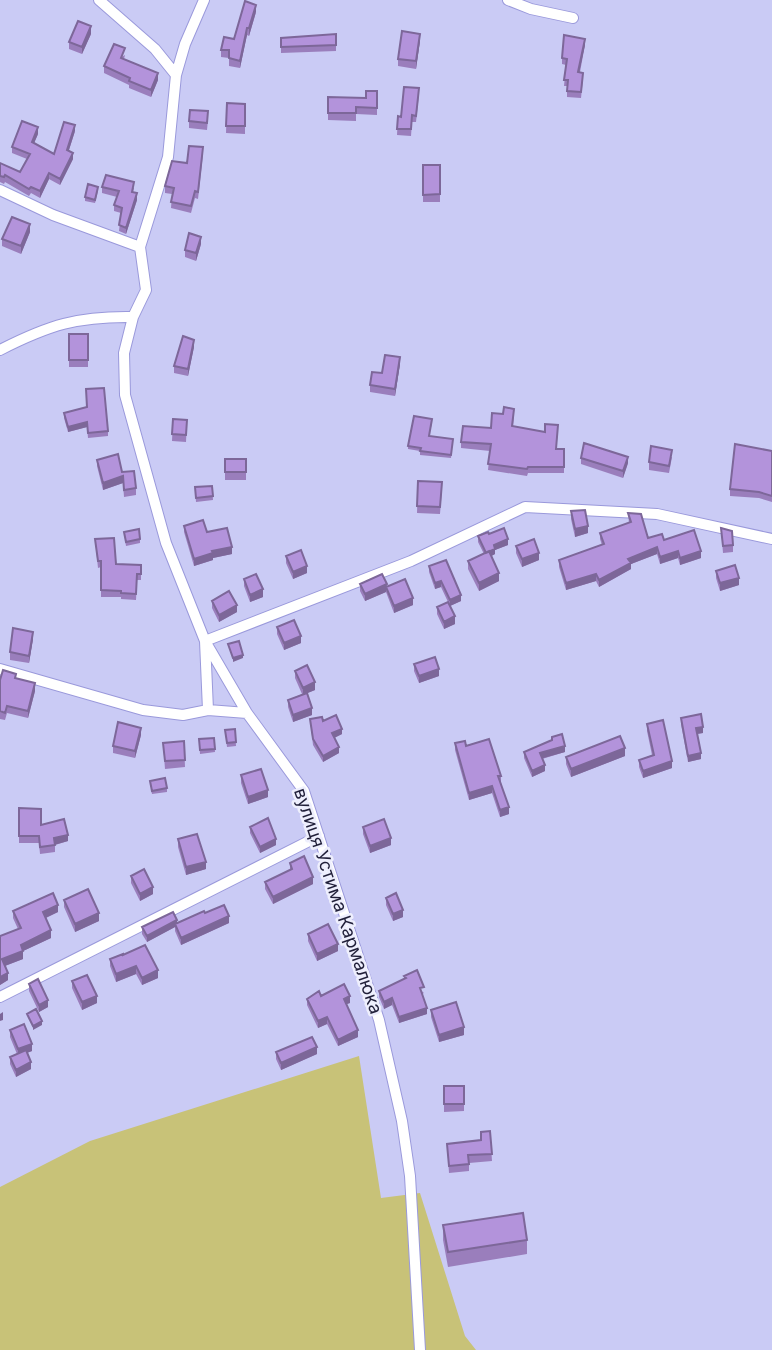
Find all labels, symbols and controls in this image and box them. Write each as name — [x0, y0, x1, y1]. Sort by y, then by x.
street label: вулиця Устима Кармалюка — [290, 785, 387, 1016]

